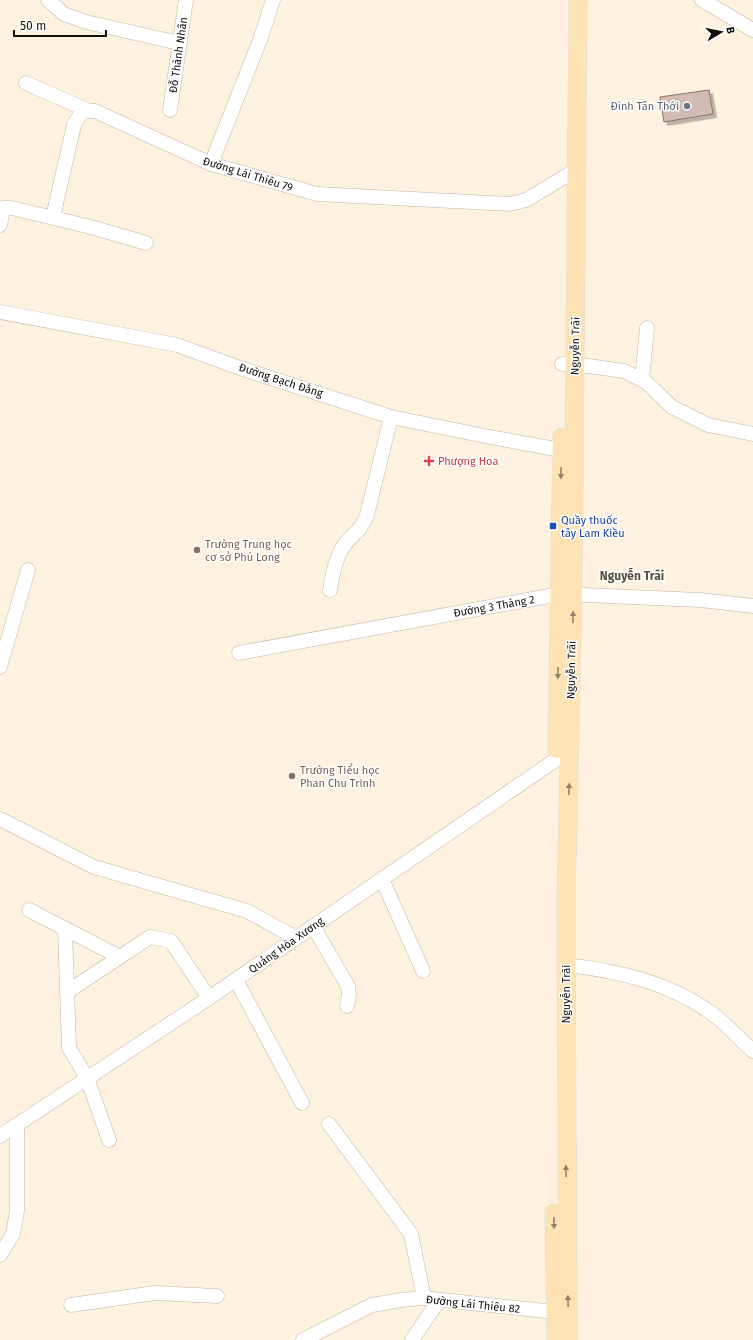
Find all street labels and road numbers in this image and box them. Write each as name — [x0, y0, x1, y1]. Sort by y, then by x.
street label: Đỗ Thành Nhân — [167, 16, 190, 94]
street label: Đường Lái Thiêu 79 — [201, 155, 295, 194]
street label: Nguyễn Trãi — [568, 317, 583, 375]
street label: Đường Bạch Đằng — [237, 360, 325, 400]
street label: Đường 3 Tháng 2 — [452, 593, 536, 620]
street label: Nguyễn Trãi — [564, 641, 579, 699]
street label: Quảng Hòa Xương — [246, 914, 327, 976]
street label: Nguyễn Trãi — [560, 965, 573, 1023]
street label: Đường Lái Thiêu 82 — [425, 1293, 521, 1316]

